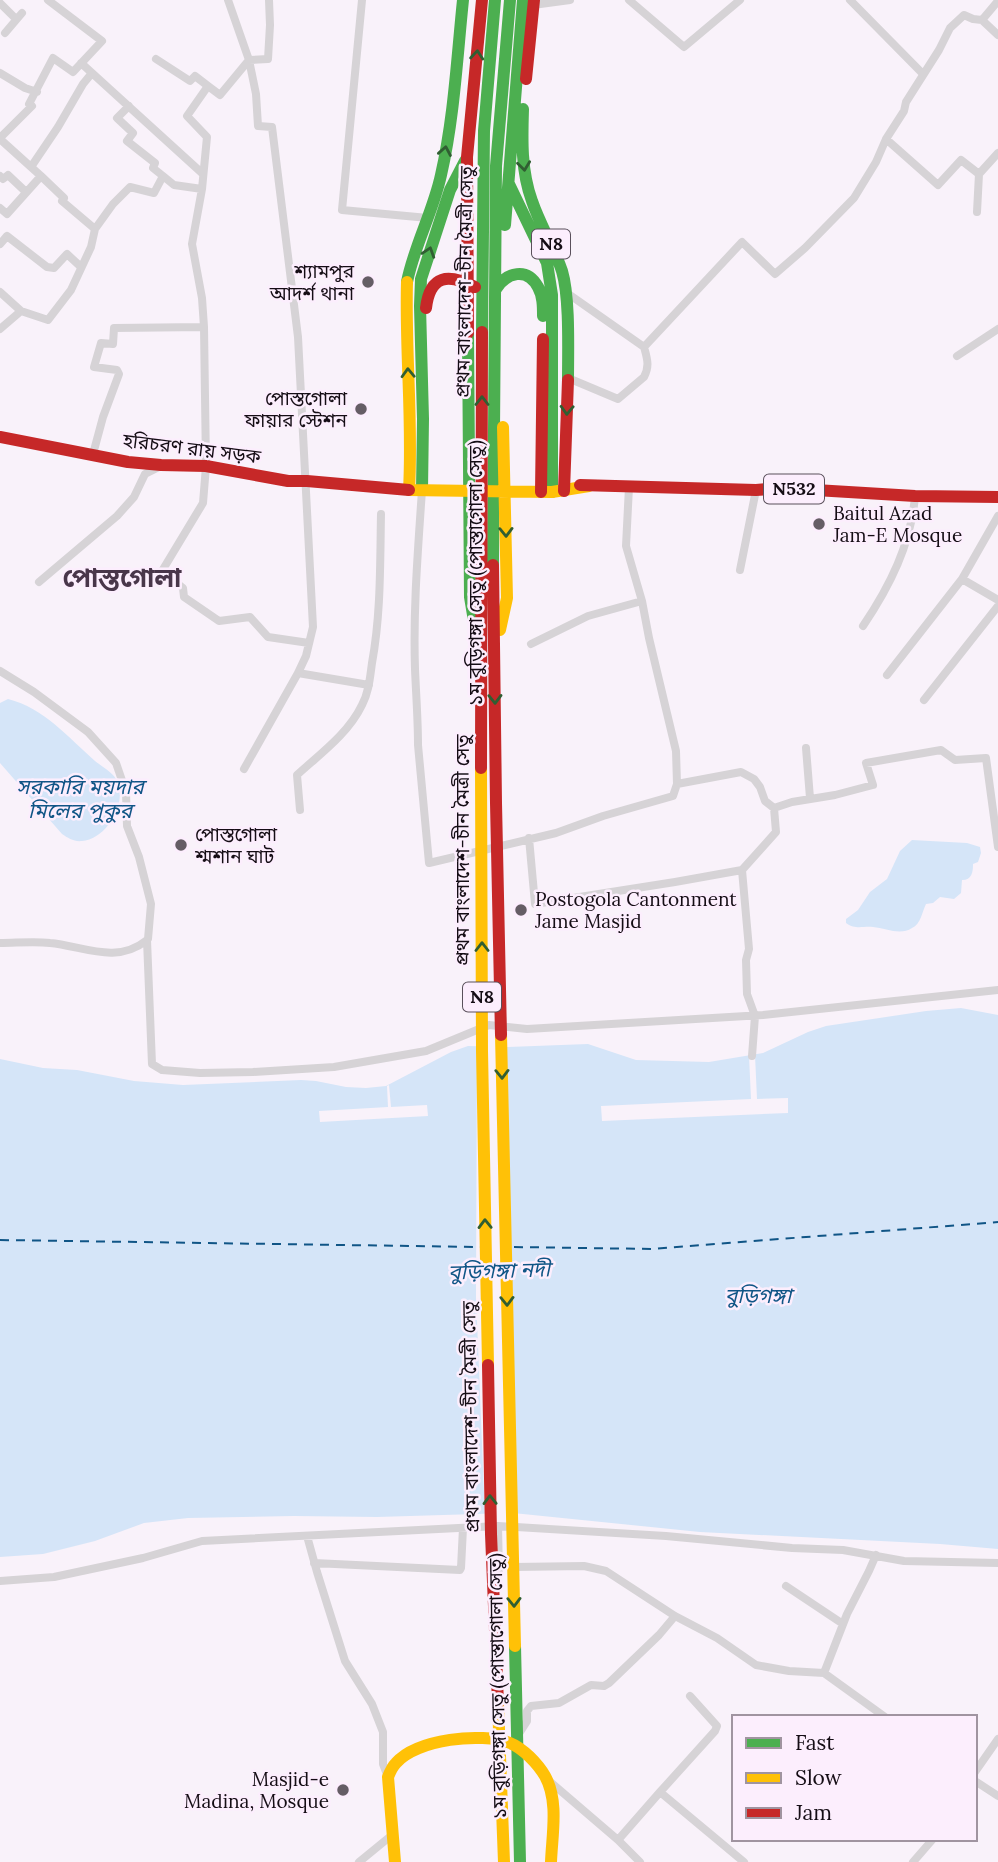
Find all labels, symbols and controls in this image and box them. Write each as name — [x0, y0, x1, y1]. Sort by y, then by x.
one-way arrow — [469, 49, 484, 60]
one-way arrow — [437, 145, 452, 157]
one-way arrow — [517, 160, 532, 171]
street label: প্রথম বাংলাদেশ-চীন মৈত্রী সেতু — [450, 165, 478, 398]
road number: N8 — [532, 230, 570, 258]
one-way arrow — [421, 246, 435, 258]
place label: শ্যামপুর আদর্শ থানা — [269, 259, 355, 305]
marker: শ্যামপুর আদর্শ থানা — [360, 274, 376, 290]
one-way arrow — [400, 367, 415, 378]
place label: পোস্তগোলা ফায়ার স্টেশন — [243, 386, 348, 432]
one-way arrow — [474, 395, 490, 406]
marker: পোস্তগোলা ফায়ার স্টেশন — [353, 401, 369, 417]
one-way arrow — [559, 405, 574, 416]
street label: হরিচরণ রায় সড়ক — [121, 428, 263, 468]
street label: ১ম বুড়িগঙ্গা সেতু (পোস্তাগোলা সেতু) — [463, 440, 488, 706]
road number: N532 — [764, 475, 824, 504]
place label: Baitul Azad Jam-E Mosque — [832, 501, 962, 547]
marker: Baitul Azad Jam-E Mosque — [811, 516, 827, 532]
one-way arrow — [498, 527, 513, 538]
district label: পোস্তগোলা — [63, 561, 182, 594]
one-way arrow — [487, 695, 503, 705]
street label: প্রথম বাংলাদেশ-চীন মৈত্রী সেতু — [450, 734, 474, 966]
water label: সরকারি ময়দার মিলের পুকুর — [16, 773, 147, 824]
place label: পোস্তগোলা শ্মশান ঘাট — [194, 822, 278, 868]
marker: পোস্তগোলা শ্মশান ঘাট — [173, 837, 189, 853]
place label: Postogola Cantonment Jame Masjid — [534, 887, 737, 933]
marker: Postogola Cantonment Jame Masjid — [513, 902, 529, 918]
one-way arrow — [474, 941, 490, 952]
road number: N8 — [463, 982, 501, 1012]
one-way arrow — [494, 1069, 510, 1079]
one-way arrow — [478, 1218, 493, 1229]
water label: বুড়িগঙ্গা নদী — [448, 1255, 555, 1286]
water label: বুড়িগঙ্গা — [725, 1282, 796, 1309]
one-way arrow — [500, 1296, 515, 1307]
street label: প্রথম বাংলাদেশ-চীন মৈত্রী সেতু — [456, 1300, 484, 1533]
one-way arrow — [483, 1494, 498, 1505]
street label: ১ম বুড়িগঙ্গা সেতু (পোস্তাগোলা সেতু) — [483, 1553, 512, 1819]
one-way arrow — [507, 1597, 522, 1608]
legend — [732, 1715, 977, 1841]
text: Fast — [795, 1729, 835, 1756]
text: Slow — [795, 1764, 842, 1791]
place label: Masjid-e Madina, Mosque — [184, 1767, 329, 1813]
marker: Masjid-e Madina, Mosque — [335, 1782, 351, 1798]
text: Jam — [794, 1799, 832, 1826]

